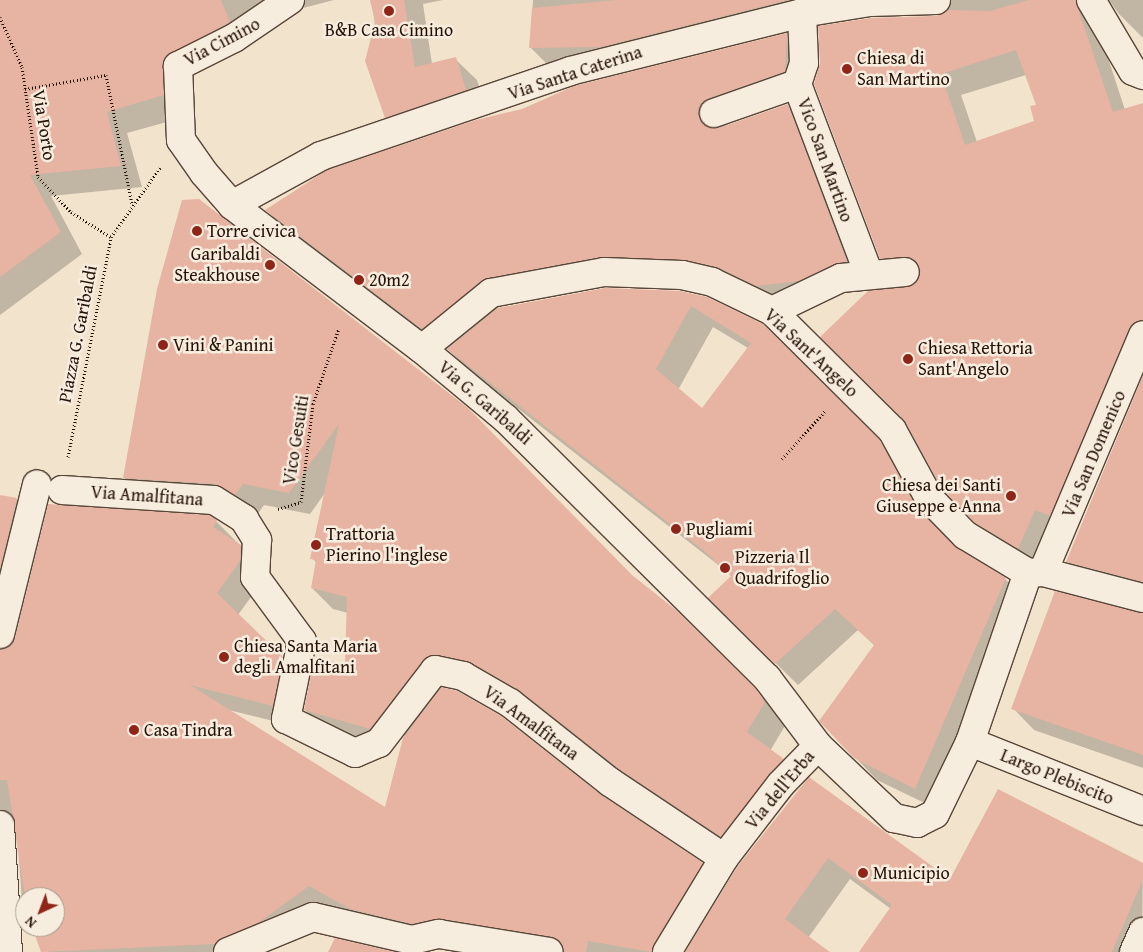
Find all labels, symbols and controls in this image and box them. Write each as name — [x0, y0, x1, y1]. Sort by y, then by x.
marker: B&B Casa Cimino — [383, 5, 395, 17]
street label: Via Cimino — [180, 13, 264, 71]
place label: B&B Casa Cimino — [325, 19, 453, 41]
street label: Via Santa Caterina — [505, 41, 645, 105]
place label: Chiesa di San Martino — [857, 48, 950, 90]
marker: Chiesa di San Martino — [841, 63, 853, 75]
street label: Via Porto — [28, 88, 60, 162]
street label: Vico San Martino — [792, 95, 858, 225]
place label: Torre civica — [207, 220, 296, 242]
marker: Torre civica — [191, 225, 203, 237]
place label: Garibaldi Steakhouse — [174, 244, 260, 286]
marker: Garibaldi Steakhouse — [264, 259, 276, 271]
street label: Piazza G. Garibaldi — [54, 263, 102, 405]
place label: 20m2 — [369, 269, 410, 291]
marker: 20m2 — [353, 274, 365, 286]
street label: Via Sant'Angelo — [760, 304, 862, 402]
place label: Vini & Panini — [173, 334, 274, 356]
place label: Chiesa Rettoria Sant'Angelo — [918, 338, 1033, 380]
marker: Vini & Panini — [157, 339, 169, 351]
marker: Chiesa Rettoria Sant'Angelo — [902, 353, 914, 365]
street label: Via G. Garibaldi — [434, 356, 536, 450]
street label: Via San Domenico — [1057, 387, 1131, 521]
street label: Vico Gesuiti — [278, 394, 314, 486]
place label: Chiesa dei Santi Giuseppe e Anna — [876, 475, 1001, 518]
street label: Via Amalfitana — [90, 481, 204, 511]
marker: Chiesa dei Santi Giuseppe e Anna — [1005, 490, 1017, 502]
place label: Pugliami — [686, 518, 753, 540]
marker: Pugliami — [670, 523, 682, 535]
place label: Trattoria Pierino l'inglese — [326, 524, 448, 566]
marker: Trattoria Pierino l'inglese — [310, 539, 322, 551]
place label: Pizzeria Il Quadrifoglio — [735, 547, 829, 590]
marker: Pizzeria Il Quadrifoglio — [719, 562, 731, 574]
place label: Chiesa Santa Maria degli Amalfitani — [234, 636, 377, 679]
marker: Chiesa Santa Maria degli Amalfitani — [218, 651, 230, 663]
street label: Via Amalfitana — [479, 681, 583, 765]
place label: Casa Tindra — [144, 719, 233, 741]
marker: Casa Tindra — [128, 724, 140, 736]
street label: Largo Plebiscito — [997, 744, 1117, 810]
street label: Via dell'Erba — [741, 746, 819, 834]
place label: Municipio — [873, 862, 950, 884]
marker: Municipio — [857, 867, 869, 879]
north arrow — [15, 887, 65, 937]
text: N — [20, 912, 41, 933]

